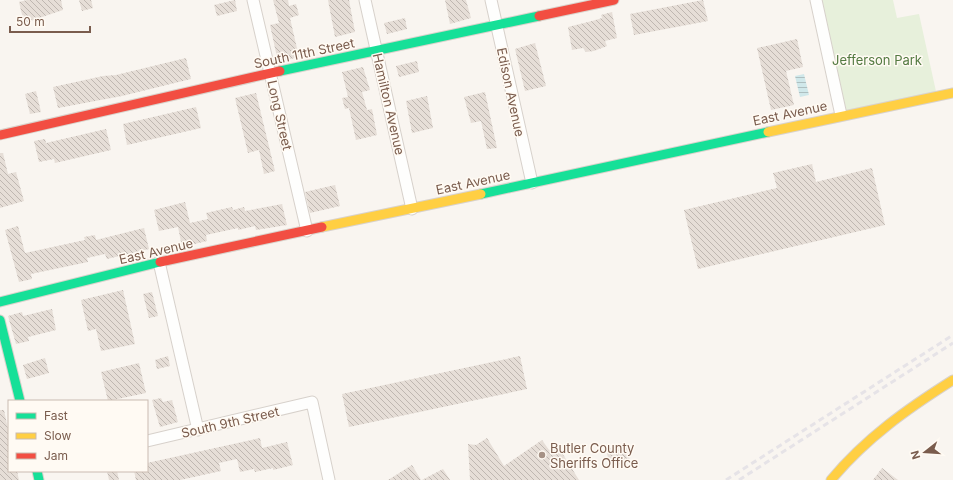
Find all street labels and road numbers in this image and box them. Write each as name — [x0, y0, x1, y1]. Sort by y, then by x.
street label: South 11th Street — [252, 35, 356, 71]
street label: Edison Avenue — [494, 46, 528, 138]
street label: Hamilton Avenue — [370, 52, 408, 156]
street label: Long Street — [264, 79, 296, 151]
street label: East Avenue — [751, 97, 829, 129]
street label: East Avenue — [434, 166, 512, 198]
street label: East Avenue — [117, 235, 195, 267]
street label: South 9th Street — [180, 403, 280, 441]

